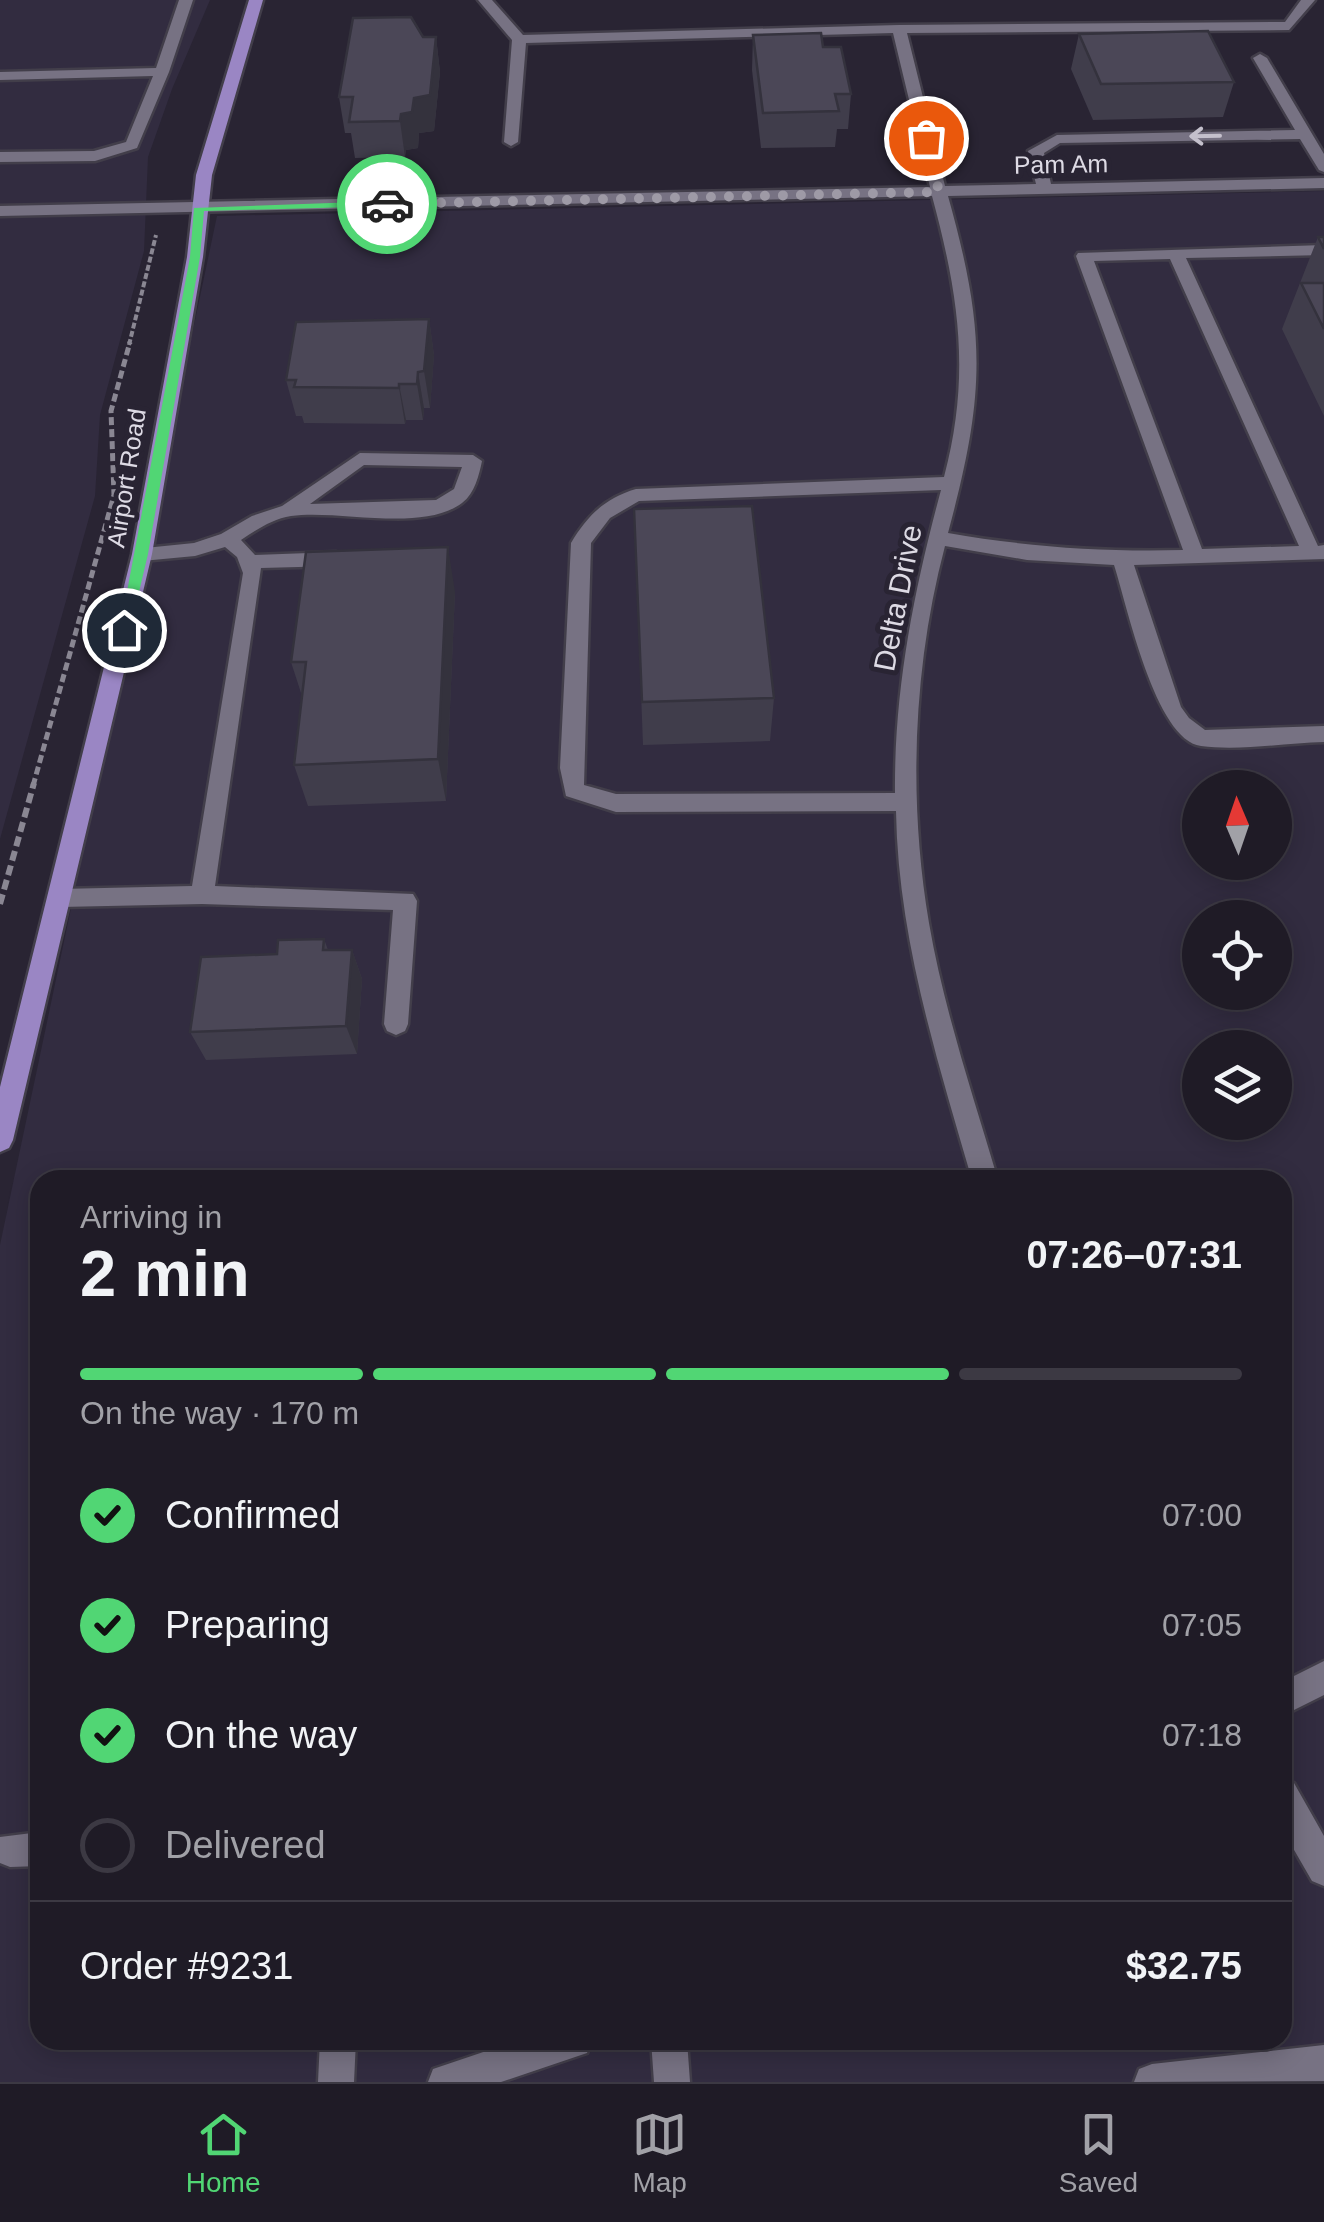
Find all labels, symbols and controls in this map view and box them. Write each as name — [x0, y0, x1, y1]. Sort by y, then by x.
pin — [884, 96, 969, 181]
icon: bag — [899, 111, 954, 166]
one-way arrow — [1190, 127, 1222, 146]
street label: Pam Am — [1014, 149, 1108, 179]
courier — [337, 154, 437, 254]
icon: car — [360, 177, 415, 232]
street label: Airport Road — [101, 406, 151, 550]
street label: Delta Drive — [867, 522, 928, 674]
pin — [82, 588, 167, 673]
icon: home — [97, 603, 152, 658]
north arrow — [1182, 770, 1292, 880]
map controls — [1182, 770, 1292, 1140]
button: locate — [1182, 900, 1292, 1010]
button: layers — [1182, 1030, 1292, 1140]
text: Arriving in — [80, 1199, 222, 1235]
text: 07:26–07:31 — [1026, 1234, 1242, 1276]
text: 2 min — [80, 1237, 250, 1310]
text: On the way · 170 m — [80, 1395, 359, 1431]
icon: check — [80, 1488, 135, 1543]
text: Confirmed — [165, 1494, 340, 1536]
text: 07:00 — [1162, 1497, 1242, 1533]
icon: check — [80, 1598, 135, 1653]
text: Preparing — [165, 1604, 330, 1646]
text: 07:05 — [1162, 1607, 1242, 1643]
icon: check — [80, 1708, 135, 1763]
text: On the way — [165, 1714, 357, 1756]
text: 07:18 — [1162, 1717, 1242, 1753]
text: Delivered — [165, 1824, 326, 1866]
text: Order #9231 — [80, 1945, 293, 1987]
text: $32.75 — [1126, 1945, 1242, 1987]
tab: Home — [186, 2107, 261, 2199]
tab: Map — [632, 2107, 687, 2199]
tab: Saved — [1059, 2107, 1138, 2199]

